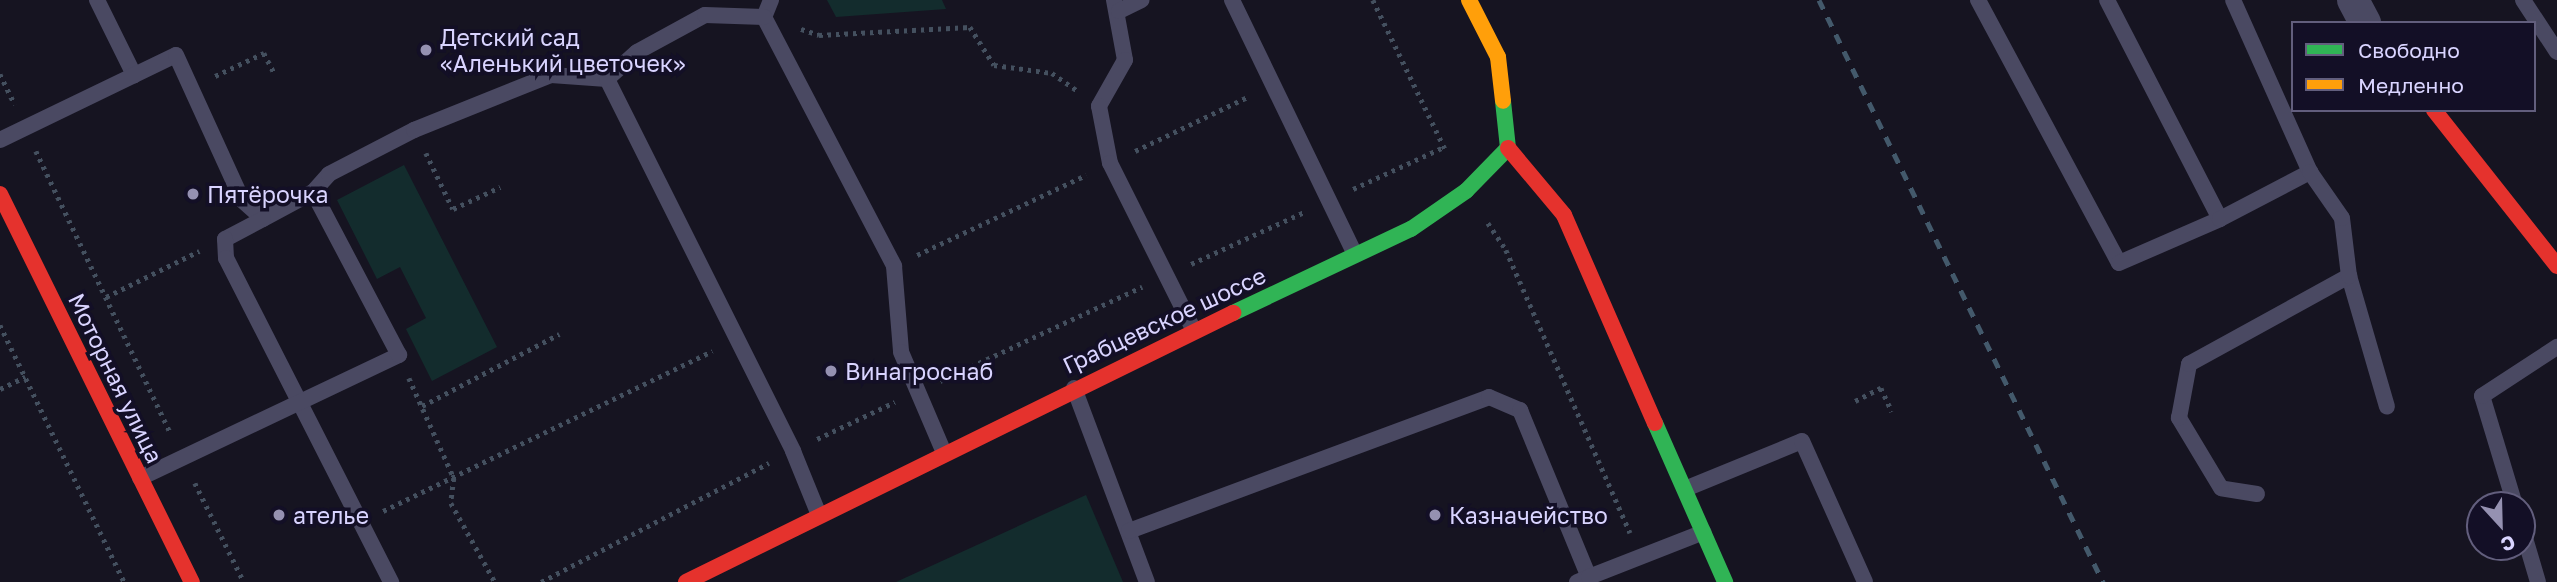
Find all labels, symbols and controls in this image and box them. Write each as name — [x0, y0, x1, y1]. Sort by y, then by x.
legend — [2291, 21, 2536, 112]
place label: Детский сад «Аленький цветочек» — [440, 23, 686, 77]
text: Свободно — [2358, 37, 2460, 63]
marker: Детский сад «Аленький цветочек» — [418, 42, 434, 58]
text: Медленно — [2358, 72, 2464, 98]
place label: Пятёрочка — [207, 180, 328, 208]
marker: Пятёрочка — [185, 186, 201, 202]
street label: Грабцевское шоссе — [1058, 261, 1270, 379]
street label: Моторная улица — [63, 289, 169, 467]
place label: Винагроснаб — [845, 357, 993, 385]
marker: Винагроснаб — [823, 363, 839, 379]
north arrow — [2466, 491, 2536, 561]
place label: ателье — [293, 501, 369, 529]
place label: Казначейство — [1449, 501, 1608, 529]
marker: ателье — [271, 507, 287, 523]
marker: Казначейство — [1427, 507, 1443, 523]
text: С — [2498, 531, 2519, 557]

